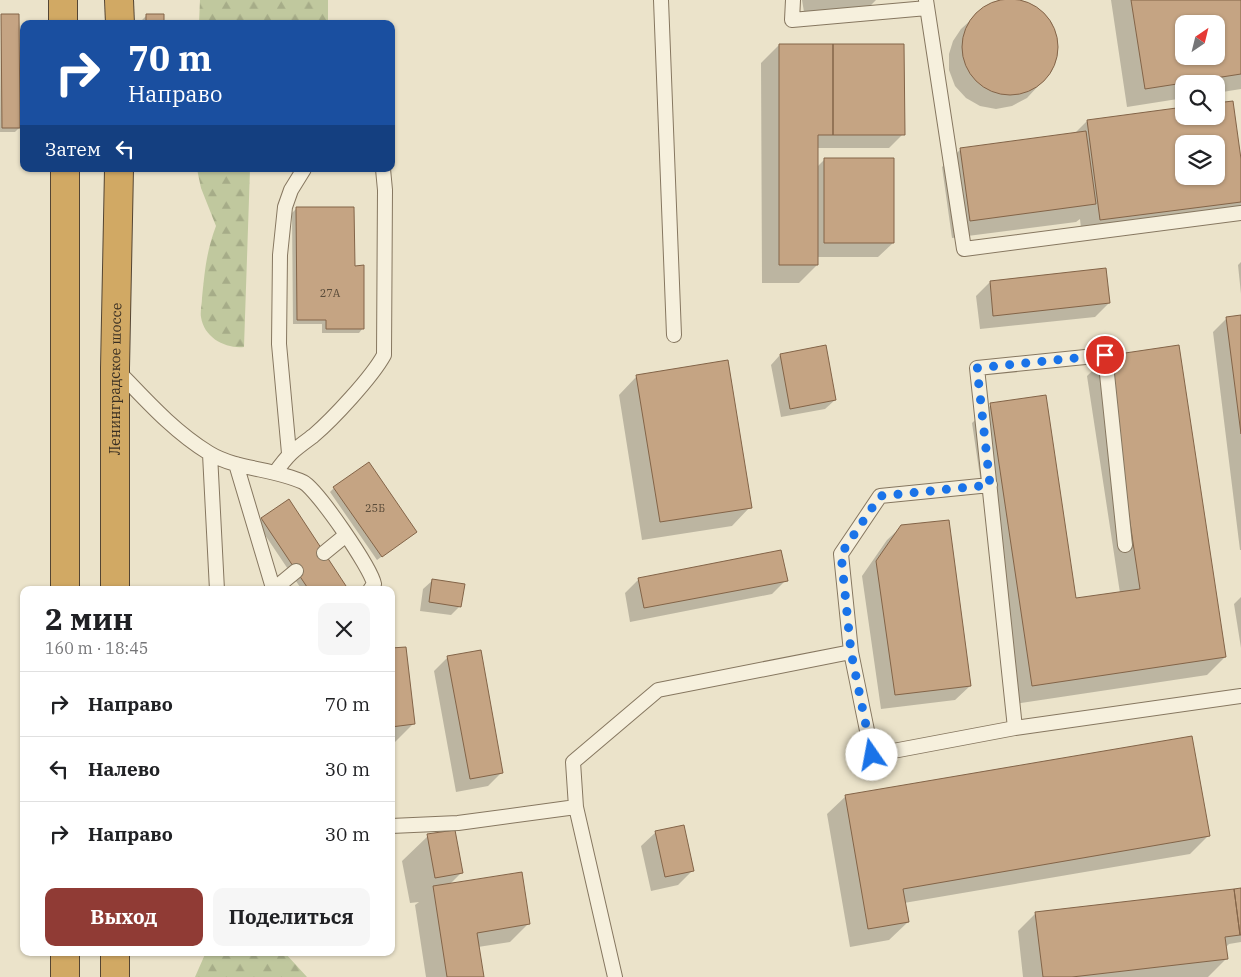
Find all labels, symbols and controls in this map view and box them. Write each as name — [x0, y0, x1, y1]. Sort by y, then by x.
north arrow — [1175, 15, 1225, 65]
map controls — [1175, 15, 1225, 185]
text: 70 m — [128, 35, 212, 81]
icon: right — [45, 40, 110, 105]
button: search — [1175, 75, 1225, 125]
text: Направо — [128, 79, 222, 108]
icon: left — [111, 135, 139, 163]
button: layers — [1175, 135, 1225, 185]
text: Затем — [45, 137, 101, 161]
house number: 27А — [320, 286, 341, 300]
street label: Ленинградское шоссе — [106, 303, 125, 455]
pin — [1084, 334, 1126, 376]
icon: arrive — [1091, 341, 1119, 369]
house number: 25Б — [365, 501, 385, 515]
text: 2 мин — [45, 599, 133, 638]
button: close — [318, 603, 370, 655]
text: 160 m · 18:45 — [45, 638, 148, 658]
icon: right — [45, 690, 73, 718]
text: Направо — [88, 692, 173, 716]
text: 70 m — [325, 692, 370, 716]
position arrow — [845, 728, 897, 780]
icon: left — [45, 755, 73, 783]
text: Налево — [88, 757, 160, 781]
text: 30 m — [325, 757, 370, 781]
icon: right — [45, 820, 73, 848]
text: Направо — [88, 822, 173, 846]
text: 30 m — [325, 822, 370, 846]
button: Выход — [45, 888, 203, 946]
button: Поделиться — [213, 888, 370, 946]

